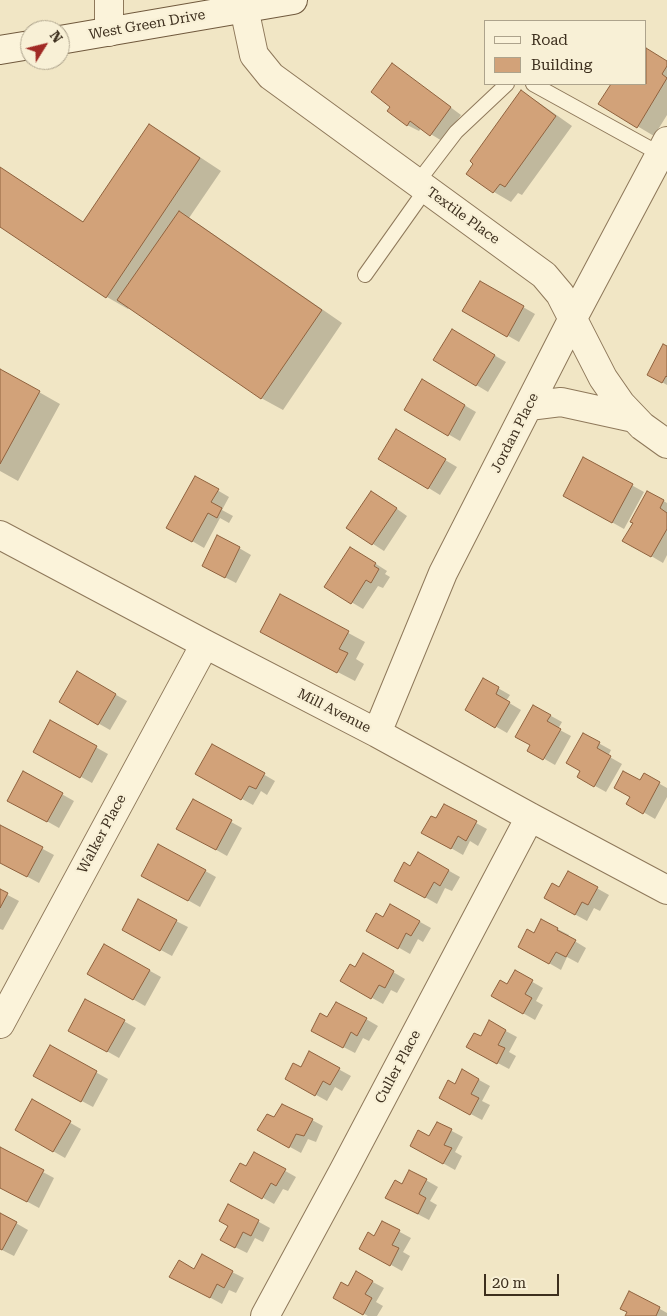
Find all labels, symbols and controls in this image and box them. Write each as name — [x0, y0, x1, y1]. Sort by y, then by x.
street label: West Green Drive — [88, 6, 206, 44]
north arrow — [20, 20, 70, 70]
legend — [484, 20, 647, 85]
text: N — [47, 28, 66, 46]
text: Road — [531, 31, 568, 49]
text: Building — [531, 56, 592, 74]
street label: Textile Place — [423, 184, 503, 248]
street label: Jordan Place — [488, 390, 542, 476]
street label: Mill Avenue — [294, 685, 374, 737]
street label: Walker Place — [74, 792, 130, 876]
street label: Culler Place — [372, 1027, 424, 1107]
scale bar — [487, 1264, 562, 1296]
text: 20 m — [492, 1274, 526, 1292]

